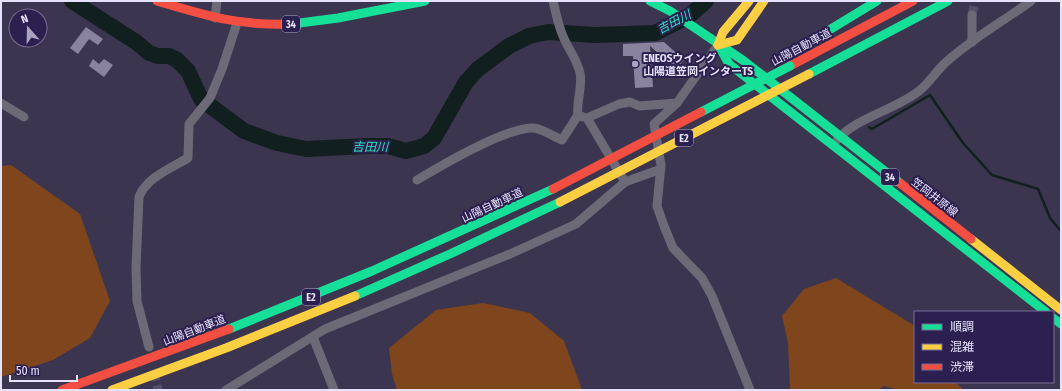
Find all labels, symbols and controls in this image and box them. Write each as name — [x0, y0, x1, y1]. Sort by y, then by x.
water label: 吉田川 — [655, 6, 695, 37]
north arrow — [8, 8, 48, 48]
text: N — [19, 12, 30, 26]
road number: 34 — [282, 16, 300, 32]
street label: 山陽自動車道 — [769, 26, 833, 69]
place label: ENEOSウイング 山陽道笠岡インターTS — [643, 52, 753, 78]
marker: ENEOSウイング 山陽道笠岡インターTS — [630, 59, 640, 69]
road number: E2 — [675, 130, 693, 146]
water label: 吉田川 — [352, 140, 390, 154]
road number: 34 — [881, 169, 899, 185]
street label: 笠岡井原線 — [909, 175, 960, 219]
street label: 山陽自動車道 — [460, 186, 525, 225]
road number: E2 — [302, 289, 320, 305]
legend — [914, 311, 1054, 383]
street label: 山陽自動車道 — [161, 313, 227, 348]
text: 順調 — [950, 320, 974, 334]
text: 混雑 — [950, 340, 974, 354]
scale bar — [10, 357, 77, 383]
text: 渋滞 — [950, 360, 974, 374]
text: 50 m — [16, 364, 40, 378]

